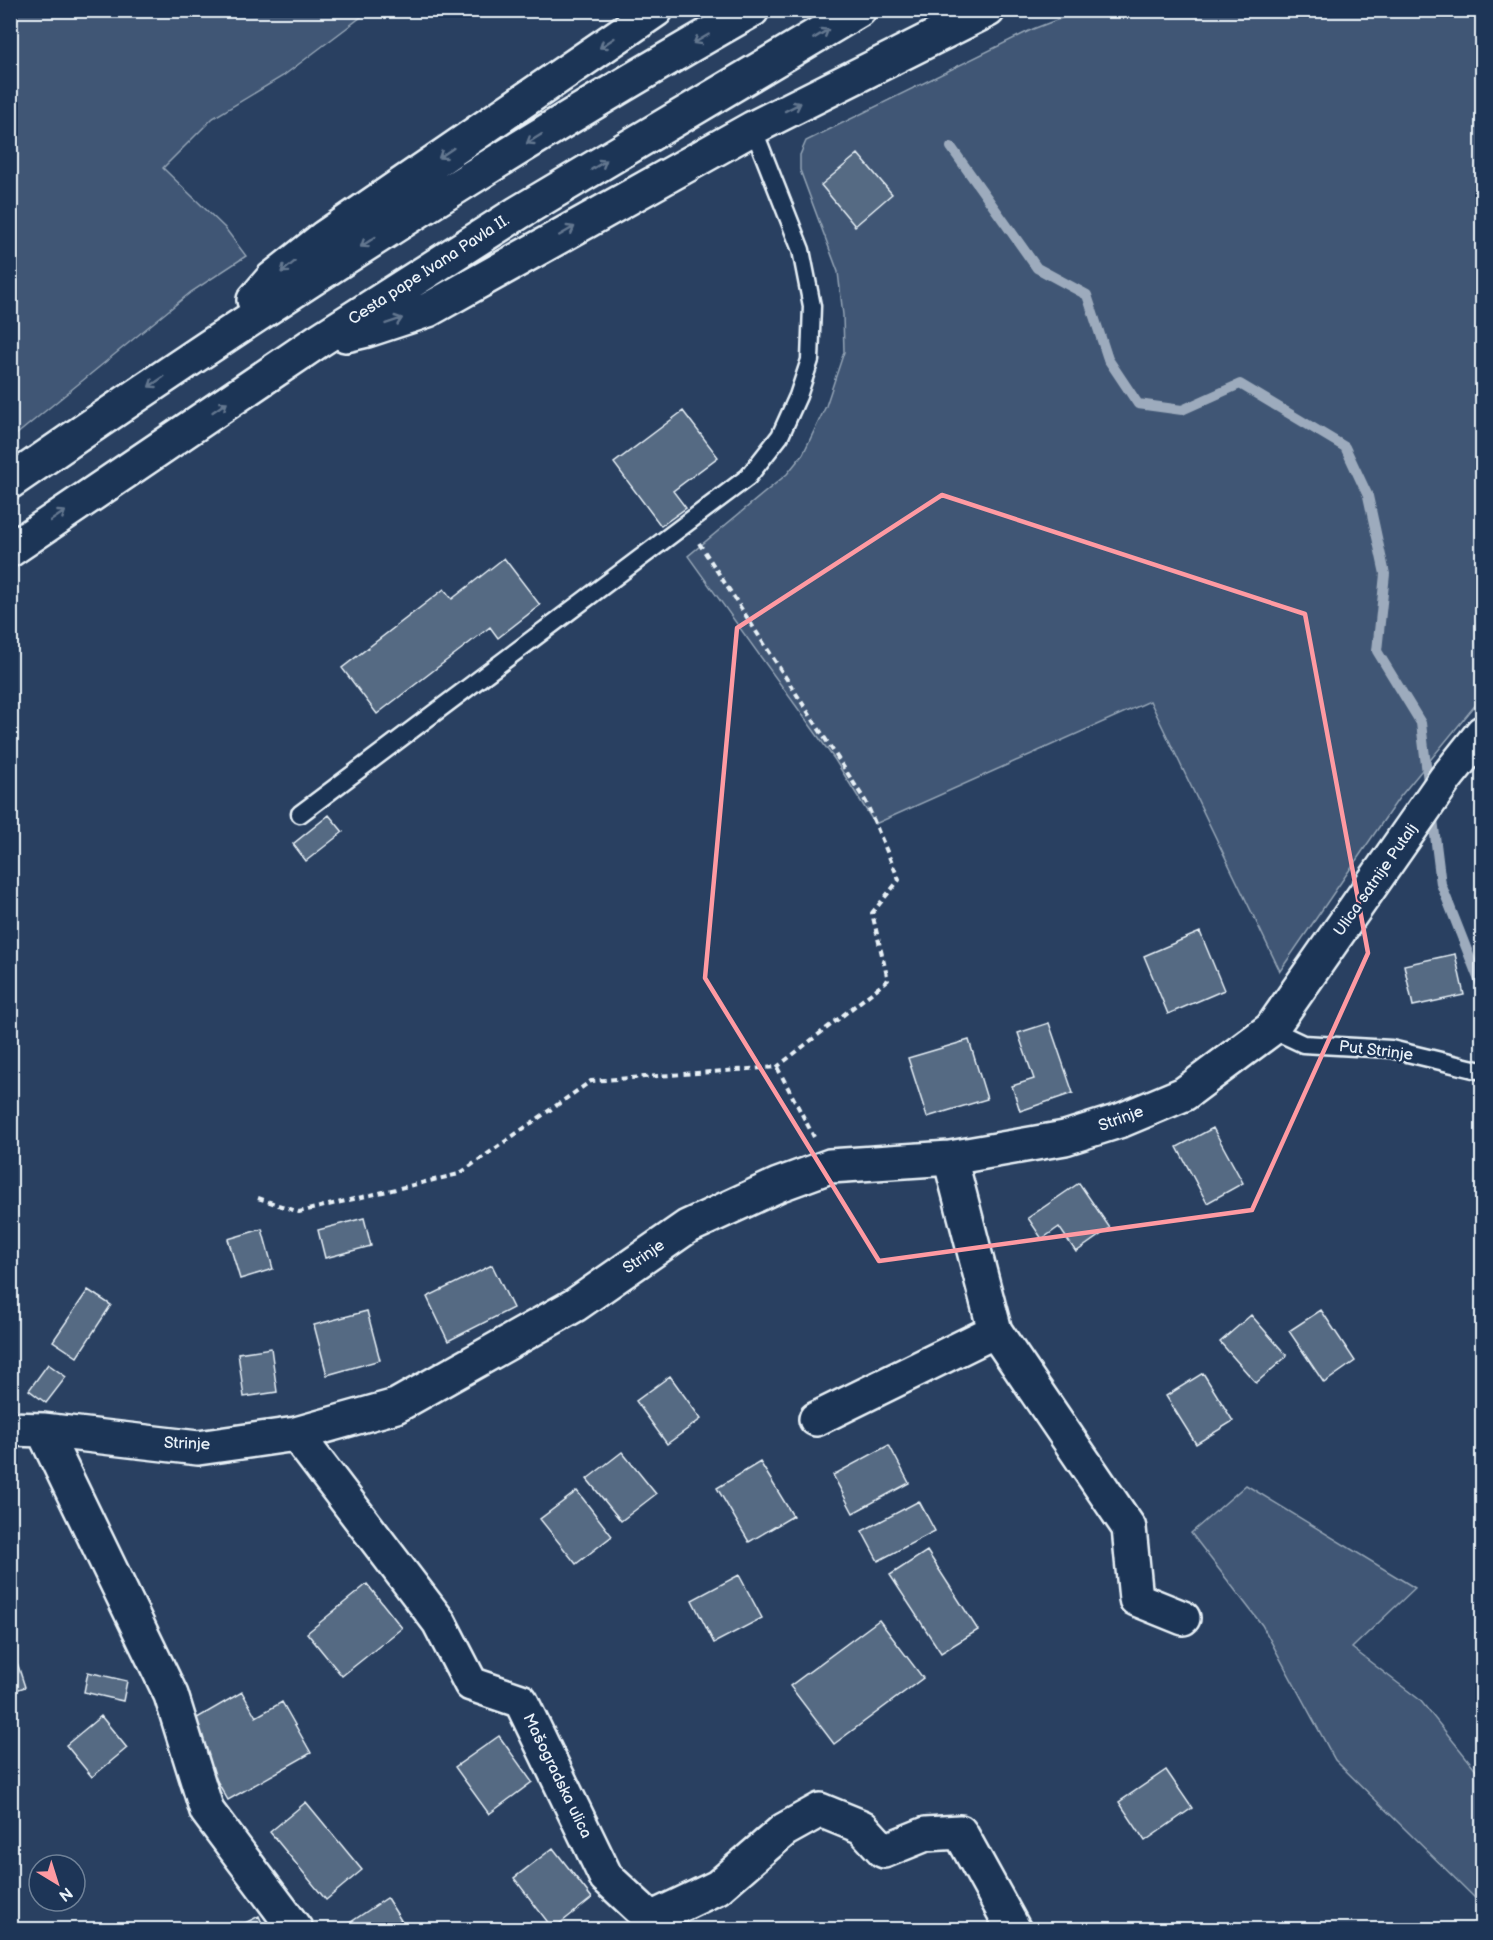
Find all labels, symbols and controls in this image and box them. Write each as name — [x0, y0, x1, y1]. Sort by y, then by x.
one-way arrow — [812, 27, 829, 39]
one-way arrow — [693, 34, 710, 46]
one-way arrow — [600, 37, 616, 49]
one-way arrow — [784, 101, 802, 113]
one-way arrow — [526, 134, 543, 146]
one-way arrow — [438, 147, 455, 159]
one-way arrow — [590, 159, 607, 171]
street label: Cesta pape Ivana Pavla II. — [345, 211, 513, 329]
one-way arrow — [558, 225, 575, 237]
one-way arrow — [360, 236, 377, 248]
one-way arrow — [280, 260, 296, 273]
one-way arrow — [385, 315, 403, 326]
one-way arrow — [148, 376, 164, 388]
one-way arrow — [211, 401, 227, 413]
one-way arrow — [50, 510, 67, 523]
street label: Ulica satnije Putalj — [1330, 820, 1422, 940]
street label: Put Strinje — [1338, 1037, 1415, 1065]
street label: Strinje — [1096, 1102, 1147, 1136]
street label: Strinje — [620, 1236, 669, 1278]
street label: Strinje — [163, 1434, 211, 1454]
street label: Mašogradska ulica — [519, 1711, 595, 1841]
north arrow — [27, 1853, 87, 1913]
text: N — [55, 1882, 76, 1905]

